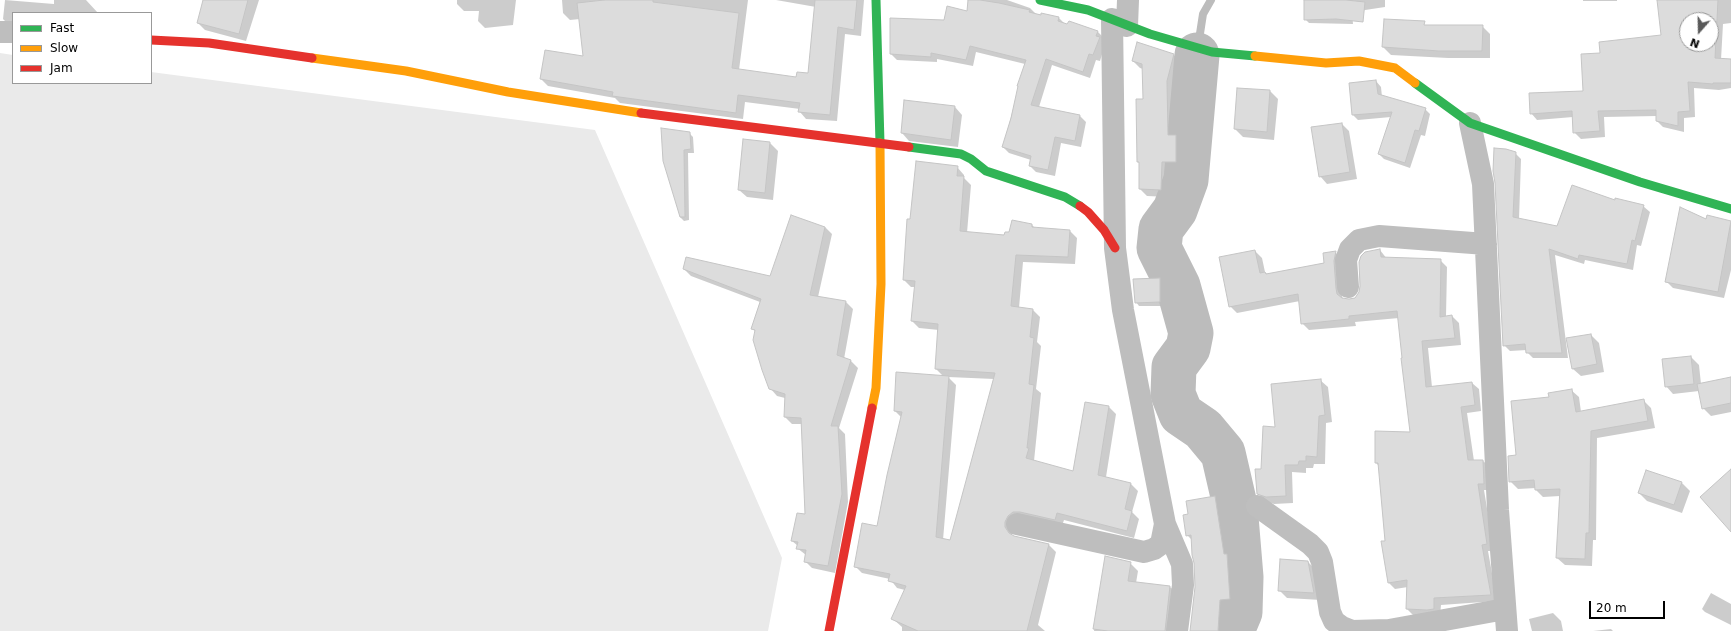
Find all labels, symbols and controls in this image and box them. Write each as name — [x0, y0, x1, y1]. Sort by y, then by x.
legend — [12, 12, 152, 84]
north arrow — [1679, 12, 1719, 52]
text: Fast — [50, 21, 74, 35]
text: N — [1689, 35, 1702, 50]
text: Slow — [50, 41, 78, 55]
text: Jam — [50, 61, 73, 75]
scale bar — [1591, 593, 1667, 619]
text: 20 m — [1596, 601, 1627, 615]

